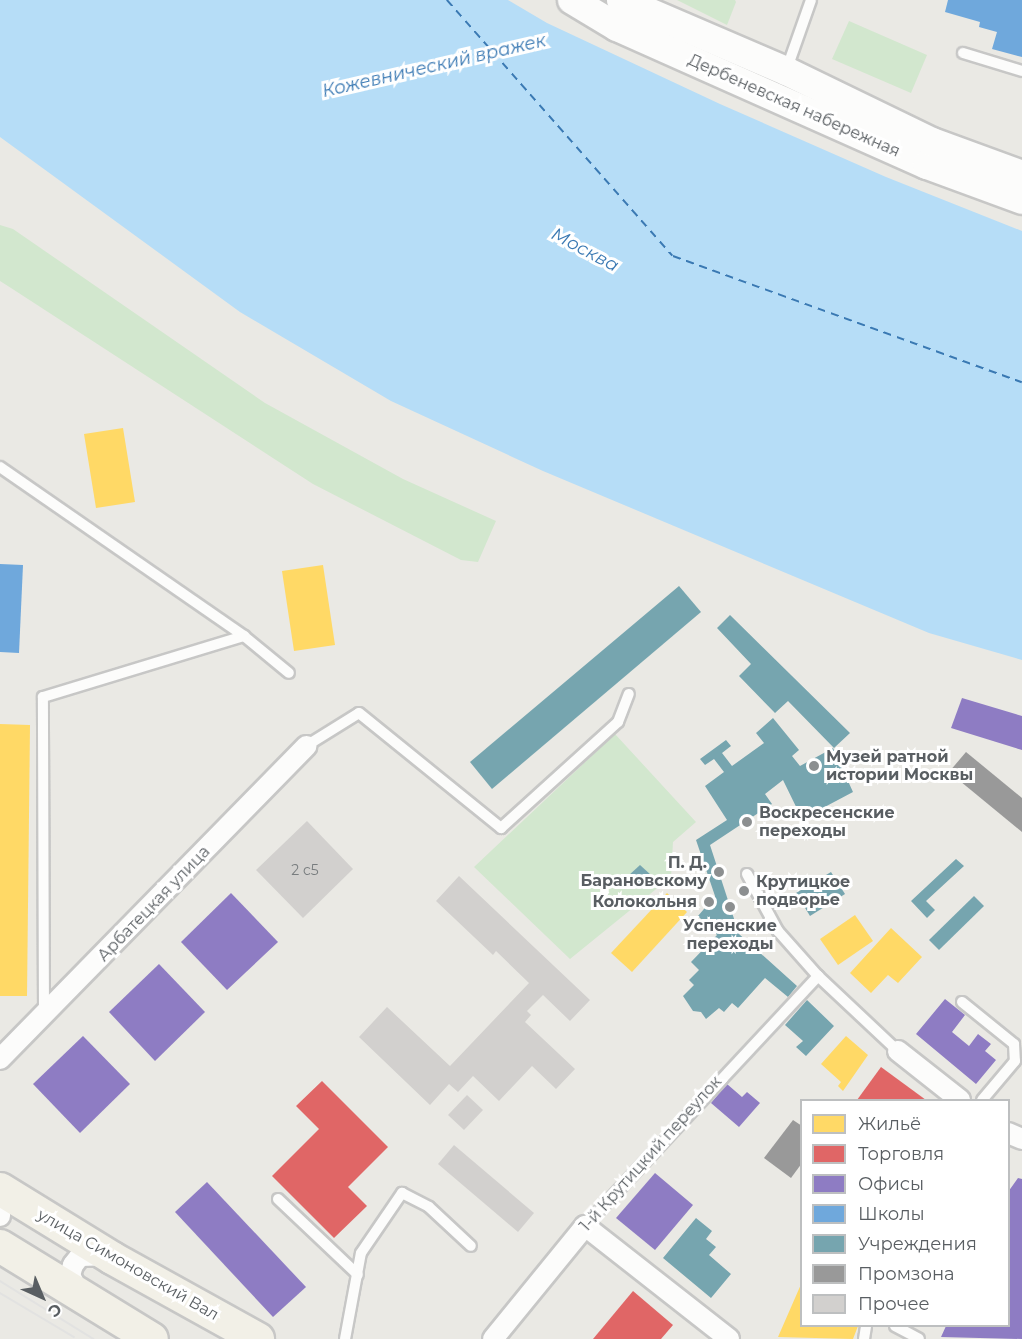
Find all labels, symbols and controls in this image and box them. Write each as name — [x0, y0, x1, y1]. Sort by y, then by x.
water label: Кожевнический вражек — [320, 30, 548, 102]
street label: Дербеневская набережная — [685, 51, 903, 161]
water label: Москва — [548, 223, 622, 277]
place label: Музей ратной истории Москвы — [826, 747, 973, 785]
marker: Музей ратной истории Москвы — [807, 759, 821, 773]
place label: Воскресенские переходы — [759, 803, 895, 841]
marker: Воскресенские переходы — [740, 815, 754, 829]
street label: Арбатецкая улица — [94, 842, 214, 966]
place label: П. Д. Барановскому — [581, 853, 707, 891]
house number: 2 c5 — [291, 862, 319, 878]
marker: П. Д. Барановскому — [712, 865, 726, 879]
place label: Крутицкое подворье — [756, 872, 850, 910]
marker: Крутицкое подворье — [737, 884, 751, 898]
place label: Колокольня — [592, 892, 697, 912]
marker: Колокольня — [702, 895, 716, 909]
marker: Успенские переходы — [723, 900, 737, 914]
place label: Успенские переходы — [683, 916, 777, 954]
street label: 1-й Крутицкий переулок — [576, 1072, 726, 1236]
legend — [800, 1099, 1010, 1327]
text: Жильё — [858, 1113, 921, 1135]
text: Торговля — [858, 1143, 944, 1165]
text: Офисы — [858, 1173, 924, 1195]
text: Школы — [858, 1203, 925, 1225]
street label: улица Симоновский Вал — [34, 1205, 222, 1325]
text: Учреждения — [858, 1233, 977, 1255]
text: Промзона — [858, 1263, 955, 1285]
north arrow — [12, 1267, 72, 1327]
text: Прочее — [858, 1293, 930, 1315]

